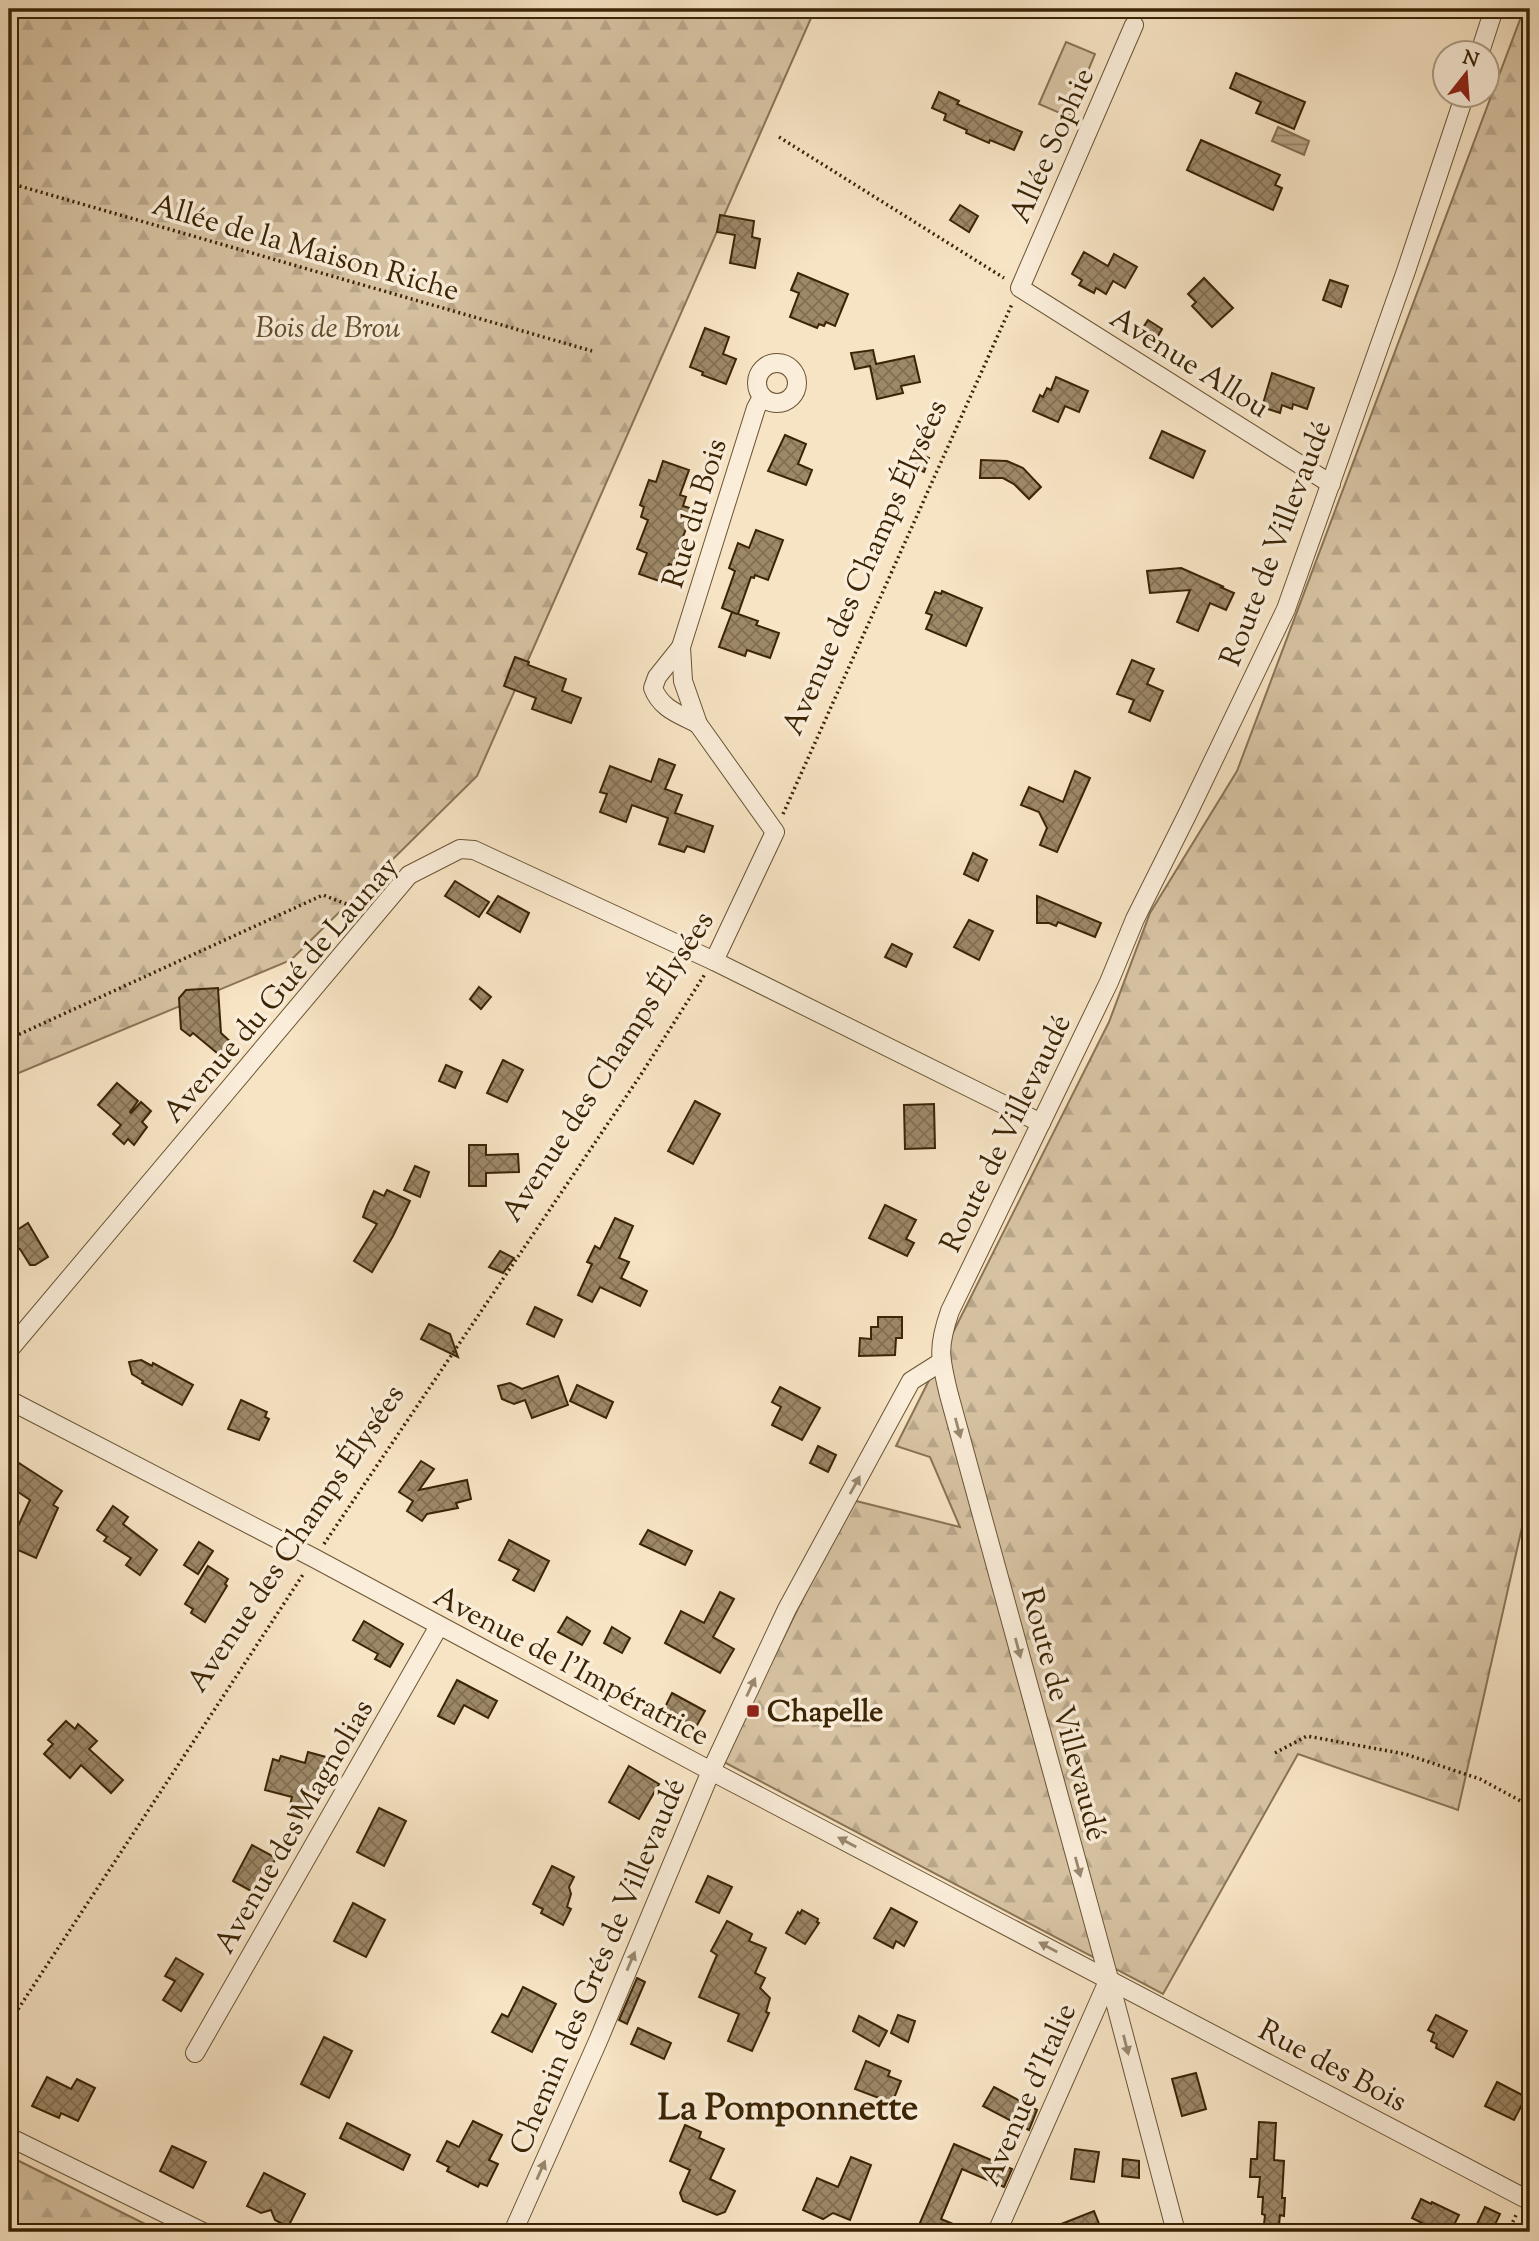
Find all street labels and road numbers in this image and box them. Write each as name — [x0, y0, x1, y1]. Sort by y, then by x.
street label: Allée Sophie — [1000, 62, 1107, 230]
street label: Allée de la Maison Riche — [147, 185, 464, 314]
street label: Avenue Allou — [1100, 298, 1277, 430]
street label: Avenue des Champs Élysées — [773, 393, 960, 743]
street label: Route de Villevaudé — [1211, 415, 1344, 673]
street label: Rue du Bois — [653, 434, 740, 594]
street label: Avenue du Gué de Launay — [154, 848, 410, 1133]
street label: Avenue des Champs Élysées — [492, 903, 726, 1231]
street label: Route de Villevaudé — [931, 1008, 1084, 1260]
street label: Avenue des Champs Élysées — [178, 1377, 416, 1702]
street label: Avenue de l'Impératrice — [425, 1576, 716, 1758]
street label: Route de Villevaudé — [1008, 1584, 1117, 1846]
street label: Avenue des Magnolias — [205, 1692, 386, 1962]
street label: Chemin des Grés de Villevaudé — [500, 1772, 698, 2162]
street label: Avenue d'Italie — [970, 1997, 1089, 2193]
street label: Rue des Bois — [1250, 2010, 1414, 2124]

